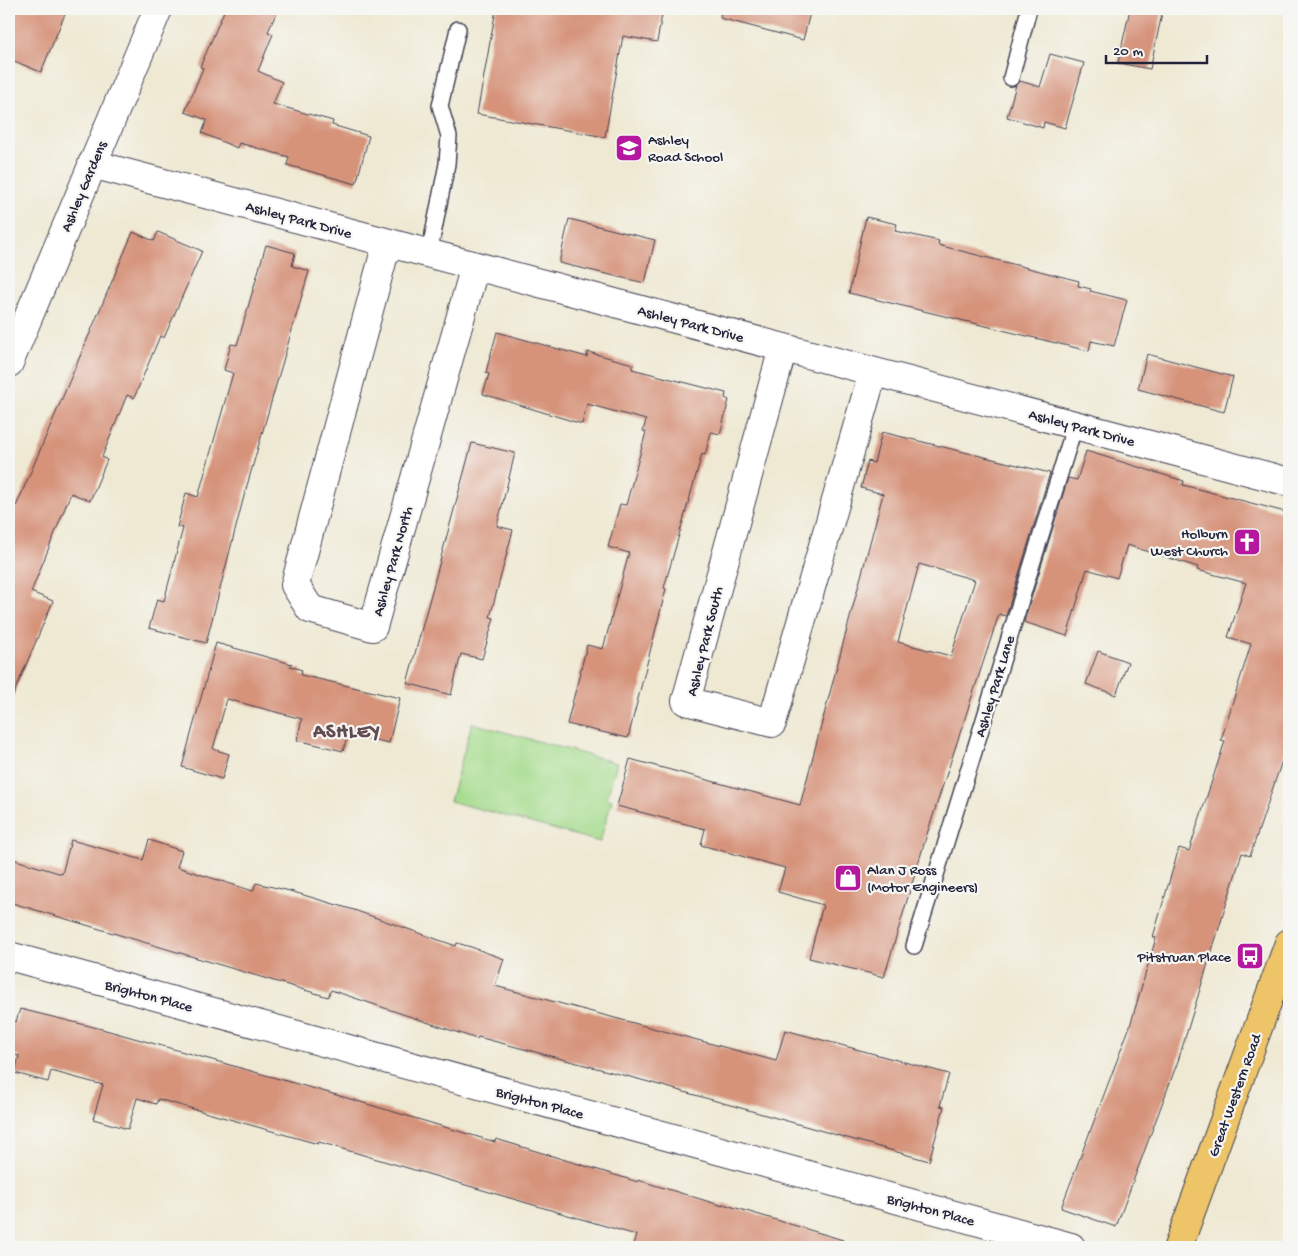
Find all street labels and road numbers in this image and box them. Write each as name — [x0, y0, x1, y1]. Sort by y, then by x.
street label: Ashley Gardens — [58, 138, 112, 235]
street label: Ashley Park Drive — [243, 198, 354, 244]
street label: Ashley Park Drive — [635, 302, 746, 348]
street label: Ashley Park Drive — [1026, 406, 1137, 452]
street label: Ashley Park North — [370, 504, 418, 619]
street label: Ashley Park South — [684, 585, 728, 698]
street label: Ashley Park Lane — [972, 633, 1020, 740]
street label: Brighton Place — [102, 976, 195, 1017]
street label: Great Western Road — [1205, 1031, 1267, 1159]
street label: Brighton Place — [493, 1083, 586, 1124]
street label: Brighton Place — [884, 1190, 977, 1231]

